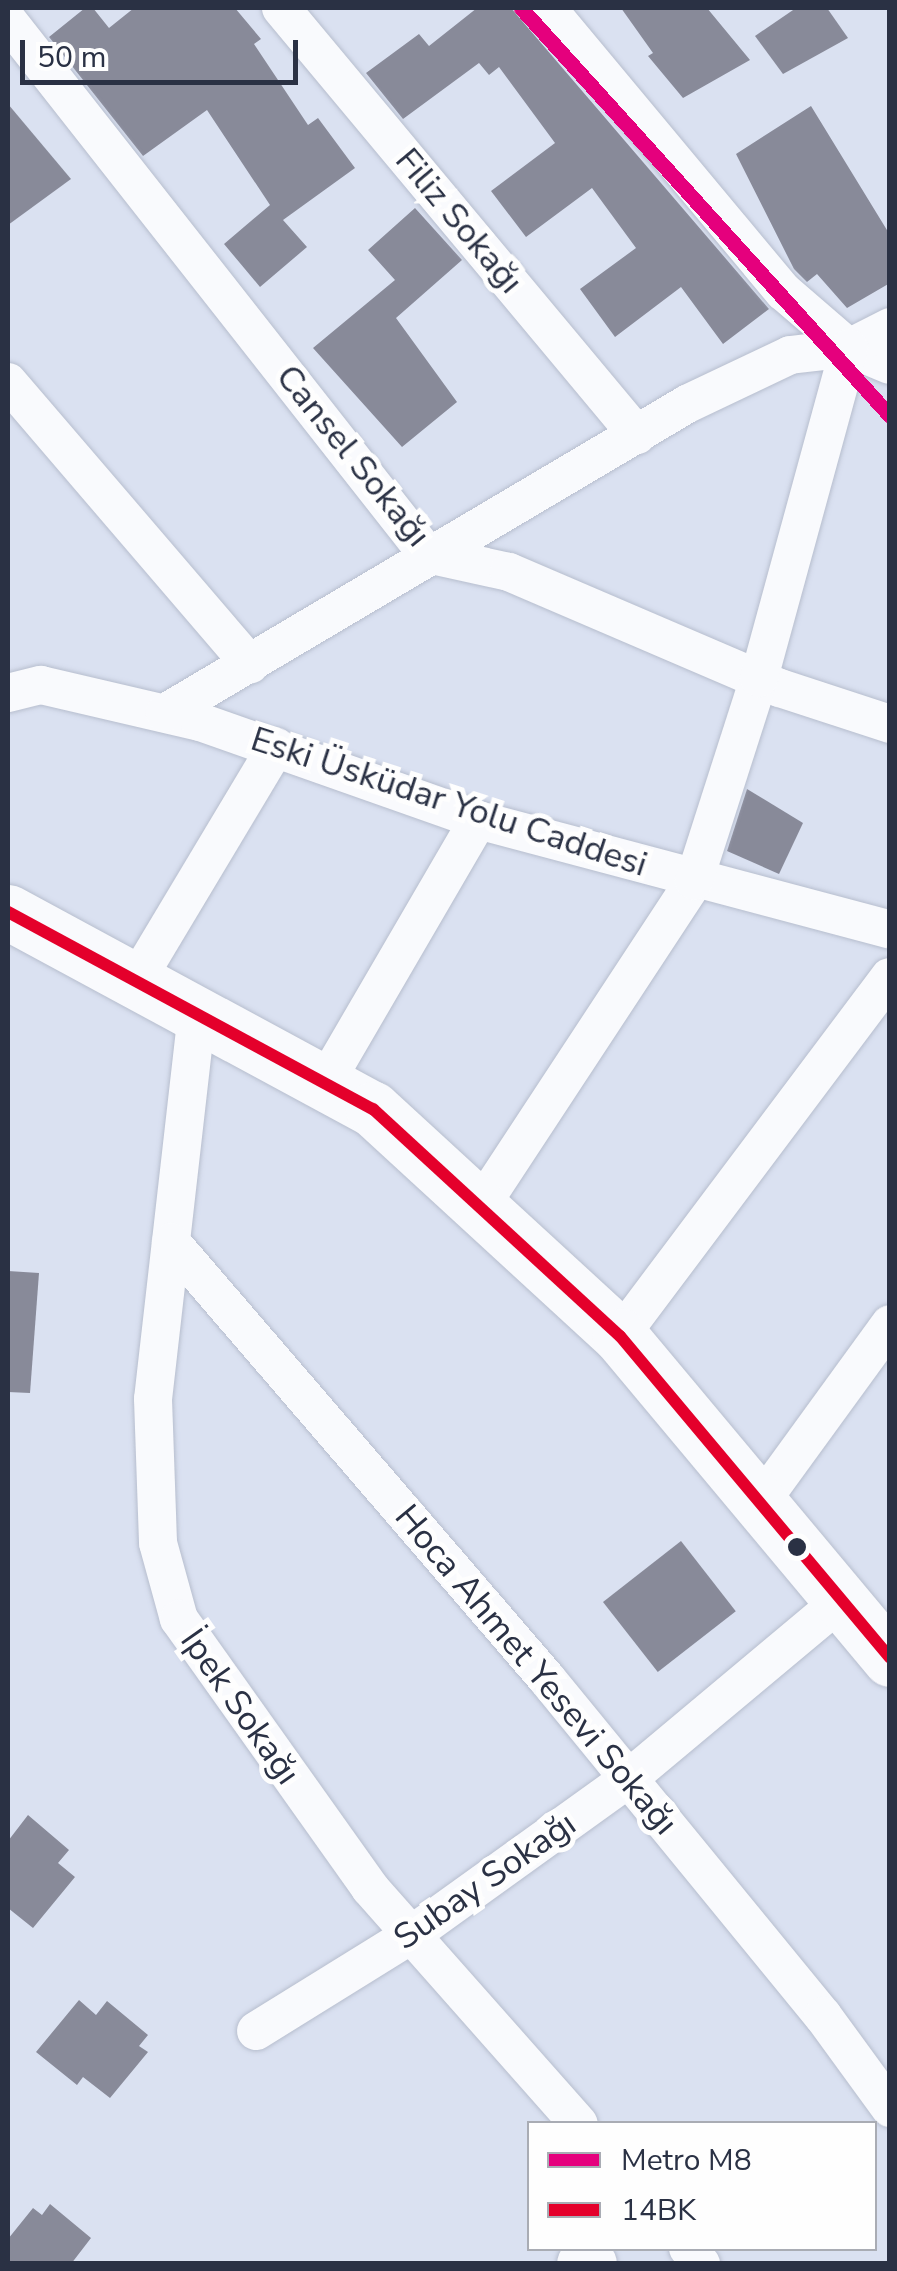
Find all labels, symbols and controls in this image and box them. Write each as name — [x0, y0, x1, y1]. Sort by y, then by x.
scale bar — [25, 20, 302, 82]
text: 50 m — [37, 37, 106, 78]
street label: Filiz Sokağı — [386, 140, 532, 302]
street label: Cansel Sokağı — [267, 357, 439, 555]
street label: Eski Üsküdar Yolu Caddesi — [246, 718, 652, 886]
street label: Hoca Ahmet Yesevi Sokağı — [386, 1497, 686, 1843]
unlabelled marker — [787, 1537, 807, 1557]
street label: İpek Sokağı — [171, 1621, 309, 1793]
street label: Subay Sokağı — [386, 1803, 584, 1959]
legend — [527, 2121, 877, 2251]
text: Metro M8 — [621, 2140, 752, 2181]
text: 14BK — [621, 2190, 696, 2231]

